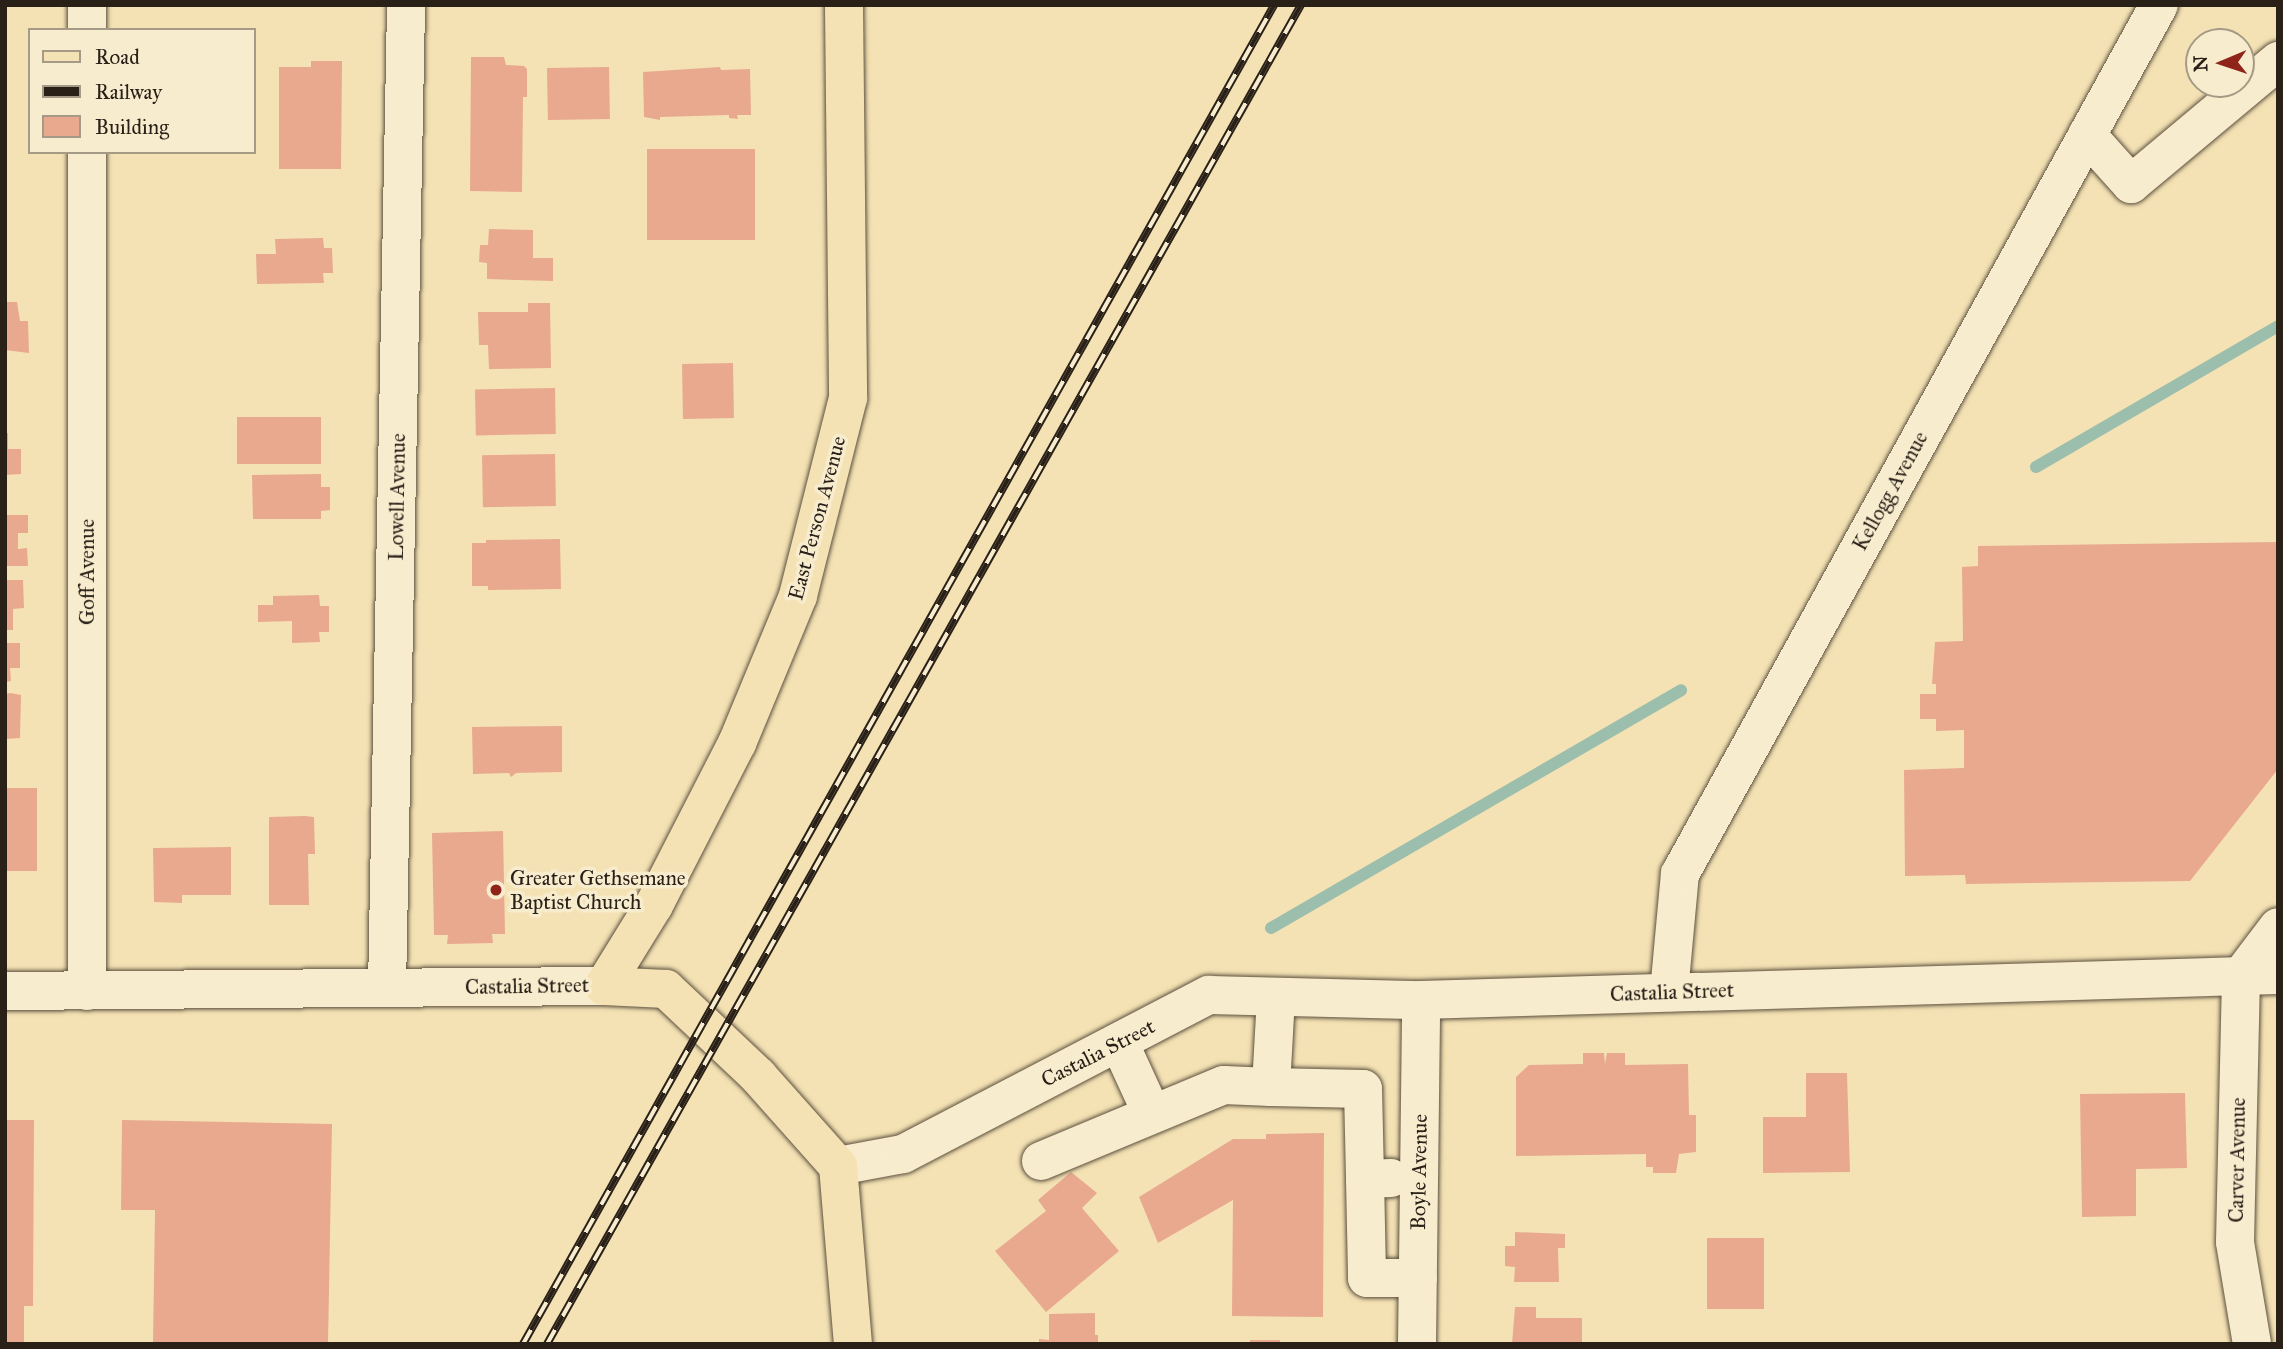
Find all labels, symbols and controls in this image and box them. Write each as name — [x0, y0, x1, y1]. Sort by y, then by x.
legend — [28, 28, 256, 154]
north arrow — [2185, 28, 2255, 98]
text: Road — [95, 44, 140, 70]
text: N — [2189, 55, 2212, 72]
text: Railway — [95, 79, 162, 105]
text: Building — [95, 114, 169, 140]
street label: Kellogg Avenue — [1847, 427, 1933, 555]
street label: Lowell Avenue — [383, 433, 411, 561]
street label: East Person Avenue — [783, 433, 851, 603]
street label: Goff Avenue — [74, 519, 100, 625]
place label: Greater Gethsemane Baptist Church — [510, 865, 686, 915]
marker: Greater Gethsemane Baptist Church — [488, 882, 504, 898]
street label: Castalia Street — [465, 972, 589, 1000]
street label: Castalia Street — [1610, 977, 1734, 1007]
street label: Castalia Street — [1037, 1014, 1159, 1092]
street label: Carver Avenue — [2223, 1097, 2251, 1223]
street label: Boyle Avenue — [1405, 1114, 1433, 1230]

